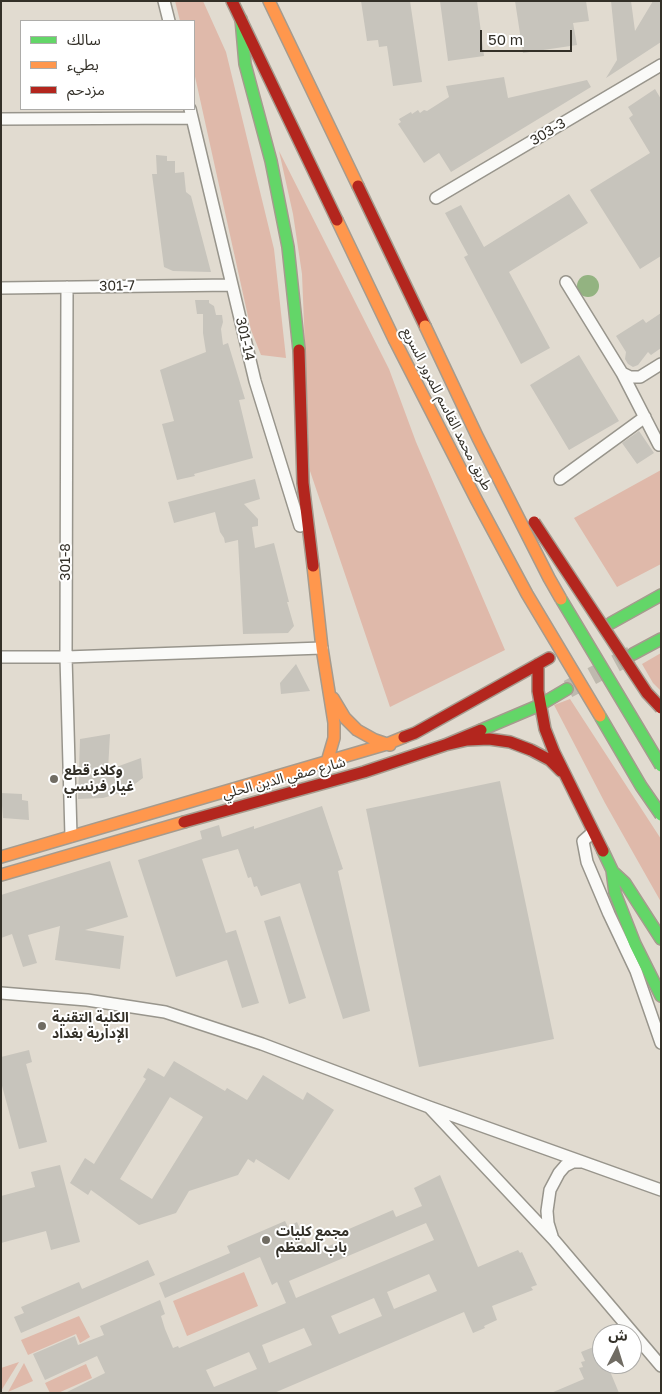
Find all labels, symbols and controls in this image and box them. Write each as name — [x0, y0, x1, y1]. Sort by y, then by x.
legend — [20, 20, 195, 110]
scale bar — [482, 20, 574, 52]
text: سالك — [67, 30, 101, 48]
text: 50 m — [488, 30, 523, 48]
text: بطيء — [67, 55, 99, 73]
text: مزدحم — [67, 80, 105, 98]
street label: 303-3 — [527, 115, 569, 149]
street label: 301-7 — [99, 277, 135, 295]
street label: 301-14 — [232, 316, 258, 362]
street label: طريق محمد القاسم للمرور السريع — [398, 324, 496, 494]
street label: 301-8 — [58, 543, 74, 581]
street label: شارع صفي الدين الحلي — [221, 753, 347, 803]
place label: وكلاء قطع غيار فرنسي — [64, 763, 134, 796]
marker: وكلاء قطع غيار فرنسي — [48, 773, 60, 785]
place label: الكلية التقنية الإدارية بغداد — [52, 1010, 129, 1042]
marker: الكلية التقنية الإدارية بغداد — [36, 1020, 48, 1032]
place label: مجمع كليات باب المعظم — [276, 1224, 349, 1256]
marker: مجمع كليات باب المعظم — [260, 1234, 272, 1246]
north arrow — [592, 1324, 642, 1374]
text: ش — [608, 1325, 629, 1344]

